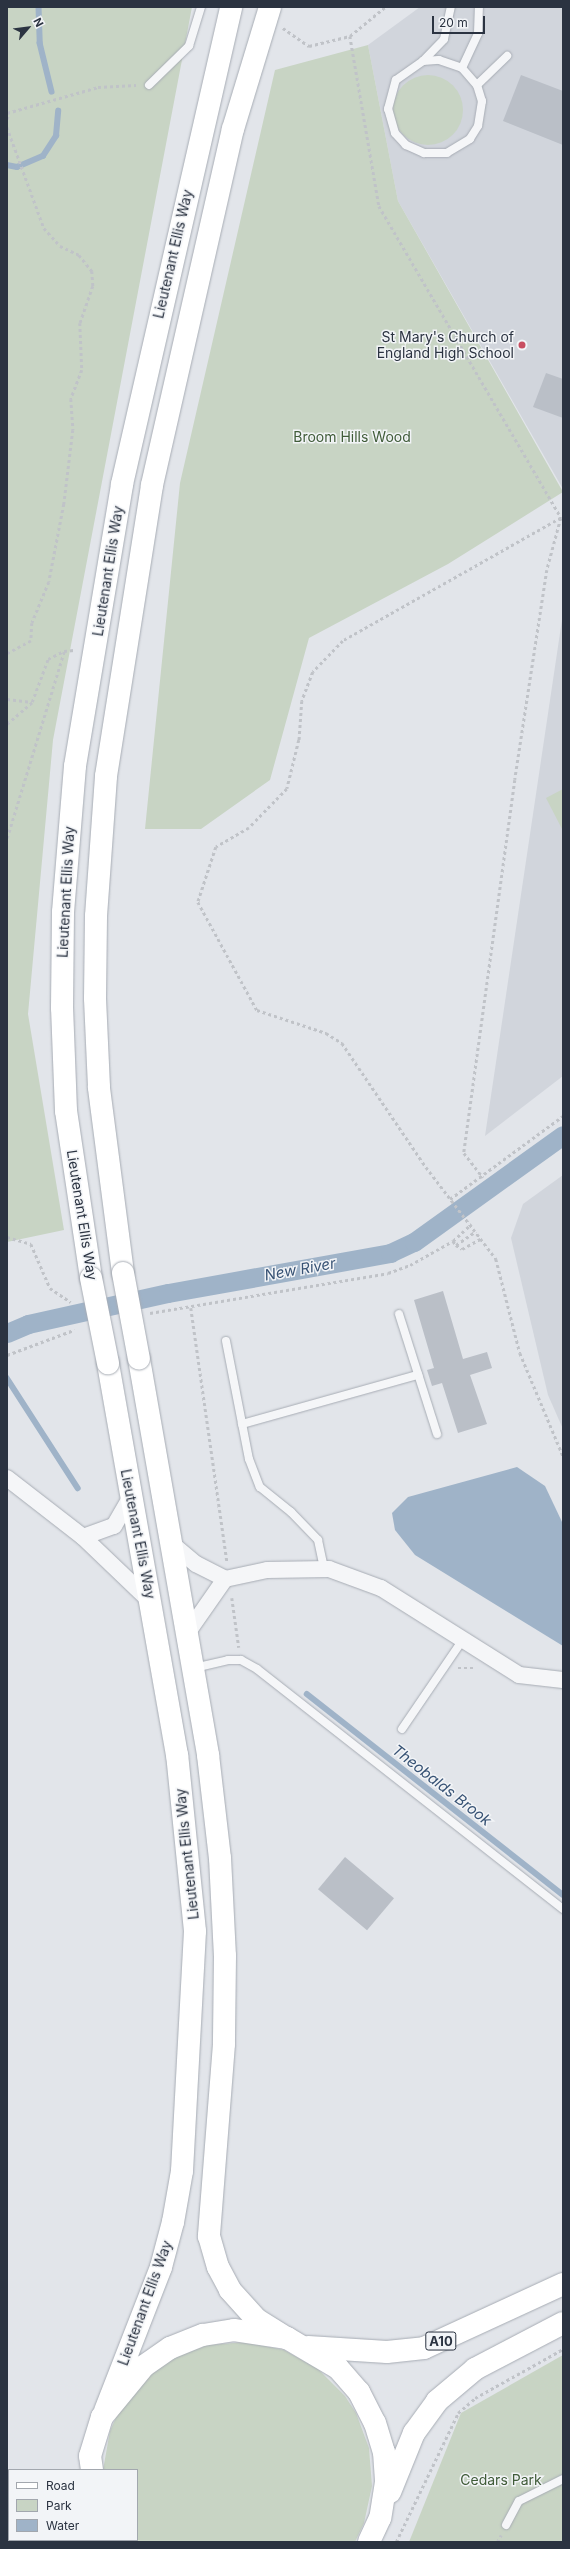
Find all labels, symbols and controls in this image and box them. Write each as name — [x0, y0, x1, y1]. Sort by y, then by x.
north arrow — [8, 8, 48, 48]
scale bar — [434, 8, 487, 34]
text: N — [30, 15, 47, 29]
text: 20 m — [439, 15, 468, 30]
street label: Lieutenant Ellis Way — [150, 188, 196, 320]
place label: St Mary's Church of England High School — [377, 329, 514, 362]
marker: St Mary's Church of England High School — [517, 340, 527, 350]
park label: Broom Hills Wood — [293, 429, 411, 445]
street label: Lieutenant Ellis Way — [89, 505, 127, 637]
street label: Lieutenant Ellis Way — [54, 826, 78, 958]
street label: Lieutenant Ellis Way — [63, 1149, 101, 1281]
water label: New River — [263, 1254, 337, 1284]
street label: Lieutenant Ellis Way — [117, 1468, 159, 1600]
water label: Theobalds Brook — [389, 1741, 495, 1829]
street label: Lieutenant Ellis Way — [172, 1788, 202, 1920]
street label: Lieutenant Ellis Way — [115, 2238, 175, 2368]
road number: A10 — [425, 2330, 457, 2352]
legend — [8, 2469, 138, 2541]
park label: Cedars Park — [460, 2472, 542, 2488]
text: Road — [46, 2478, 75, 2493]
text: Park — [46, 2498, 72, 2513]
text: Water — [46, 2518, 79, 2533]

